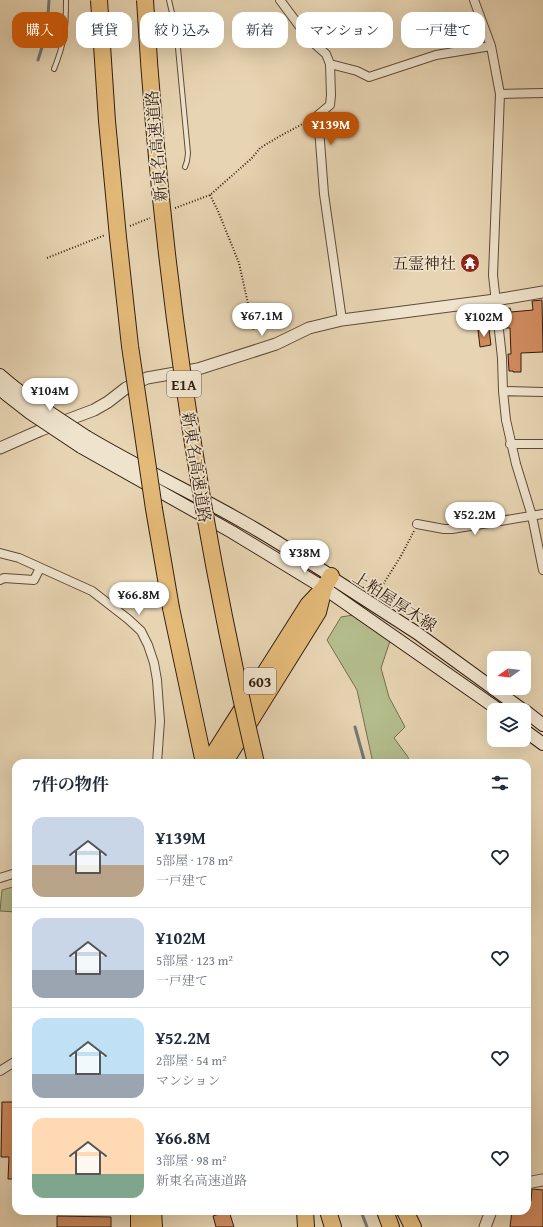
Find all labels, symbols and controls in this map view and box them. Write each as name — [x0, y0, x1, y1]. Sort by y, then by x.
chip: 購入 — [12, 12, 68, 48]
chip: 賃貸 — [76, 12, 132, 48]
chip: 絞り込み — [140, 12, 224, 48]
chip: 新着 — [232, 12, 288, 48]
chip: マンション — [296, 12, 393, 48]
chip: 一戸建て — [401, 12, 485, 48]
street label: 新東名高速道路 — [139, 89, 173, 203]
pin: ¥139M — [303, 112, 359, 146]
text: ¥139M — [312, 115, 350, 134]
place label: 五霊神社 — [392, 251, 456, 275]
temple icon: 五霊神社 — [459, 252, 481, 274]
pin: ¥67.1M — [229, 303, 295, 337]
pin: ¥102M — [456, 304, 512, 338]
text: ¥67.1M — [241, 306, 283, 325]
text: ¥102M — [465, 307, 503, 326]
road number: E1A — [167, 371, 201, 397]
pin: ¥104M — [22, 378, 78, 412]
text: ¥104M — [31, 381, 69, 400]
street label: 新東名高速道路 — [176, 410, 218, 524]
pin: ¥52.2M — [442, 502, 508, 536]
text: ¥52.2M — [454, 505, 496, 524]
pin: ¥38M — [281, 540, 329, 574]
text: ¥38M — [289, 543, 321, 562]
street label: 上粕屋厚木線 — [348, 565, 442, 637]
pin: ¥66.8M — [106, 582, 172, 616]
text: ¥66.8M — [118, 585, 160, 604]
north arrow — [487, 651, 531, 695]
map controls — [487, 651, 531, 747]
road number: 603 — [244, 668, 276, 694]
button: layers — [487, 703, 531, 747]
text: 7件の物件 — [32, 771, 109, 796]
icon: filters — [489, 772, 511, 794]
text: ¥139M — [156, 825, 206, 850]
icon: home — [64, 833, 112, 881]
icon: heart — [489, 846, 511, 868]
text: 5部屋 · 178 m² — [156, 851, 233, 870]
text: 一戸建て — [156, 871, 208, 890]
text: ¥102M — [156, 925, 206, 950]
icon: home — [64, 934, 112, 982]
icon: heart — [489, 947, 511, 969]
text: 5部屋 · 123 m² — [156, 951, 233, 970]
text: 一戸建て — [156, 971, 208, 990]
text: ¥52.2M — [156, 1025, 211, 1050]
icon: home — [64, 1034, 112, 1082]
icon: heart — [489, 1047, 511, 1069]
text: 2部屋 · 54 m² — [156, 1051, 227, 1070]
text: マンション — [156, 1071, 220, 1090]
text: ¥66.8M — [156, 1125, 211, 1150]
icon: home — [64, 1134, 112, 1182]
icon: heart — [489, 1147, 511, 1169]
text: 3部屋 · 98 m² — [156, 1151, 227, 1170]
text: 新東名高速道路 — [156, 1171, 247, 1190]

